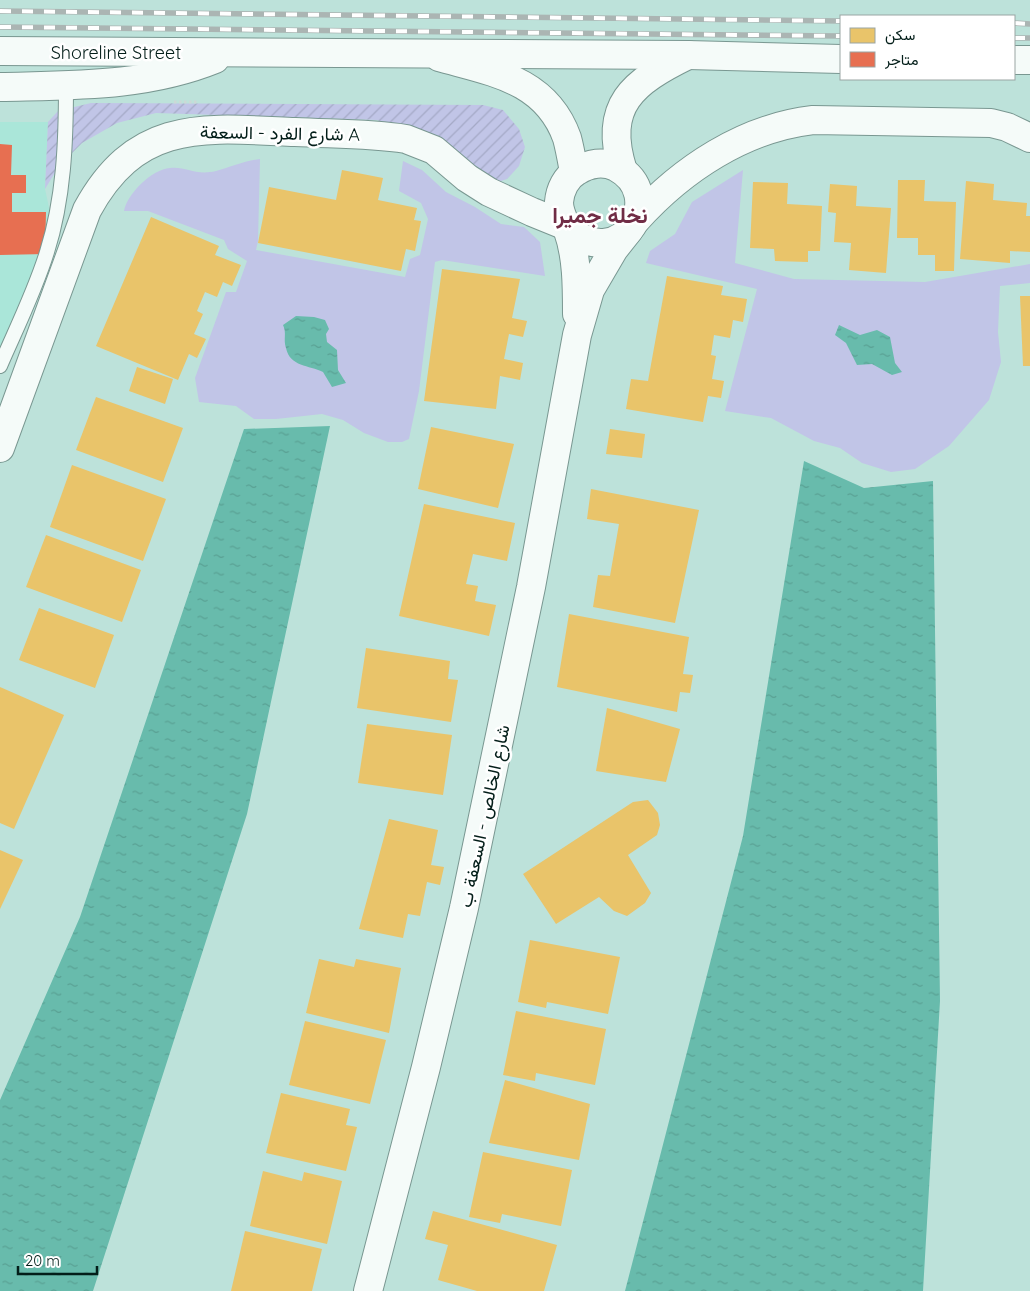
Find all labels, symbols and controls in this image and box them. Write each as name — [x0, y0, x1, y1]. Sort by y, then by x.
legend — [840, 15, 1015, 80]
text: سكن — [885, 25, 915, 45]
street label: Shoreline Street — [51, 41, 181, 64]
text: متاجر — [884, 50, 919, 69]
street label: شارع الفرد - السعفة A — [200, 120, 361, 147]
district label: نخلة جميرا — [552, 201, 648, 229]
street label: شارع الخالص - السعفة ب — [453, 723, 516, 910]
scale bar — [18, 1244, 96, 1276]
text: 20 m — [25, 1251, 60, 1270]

